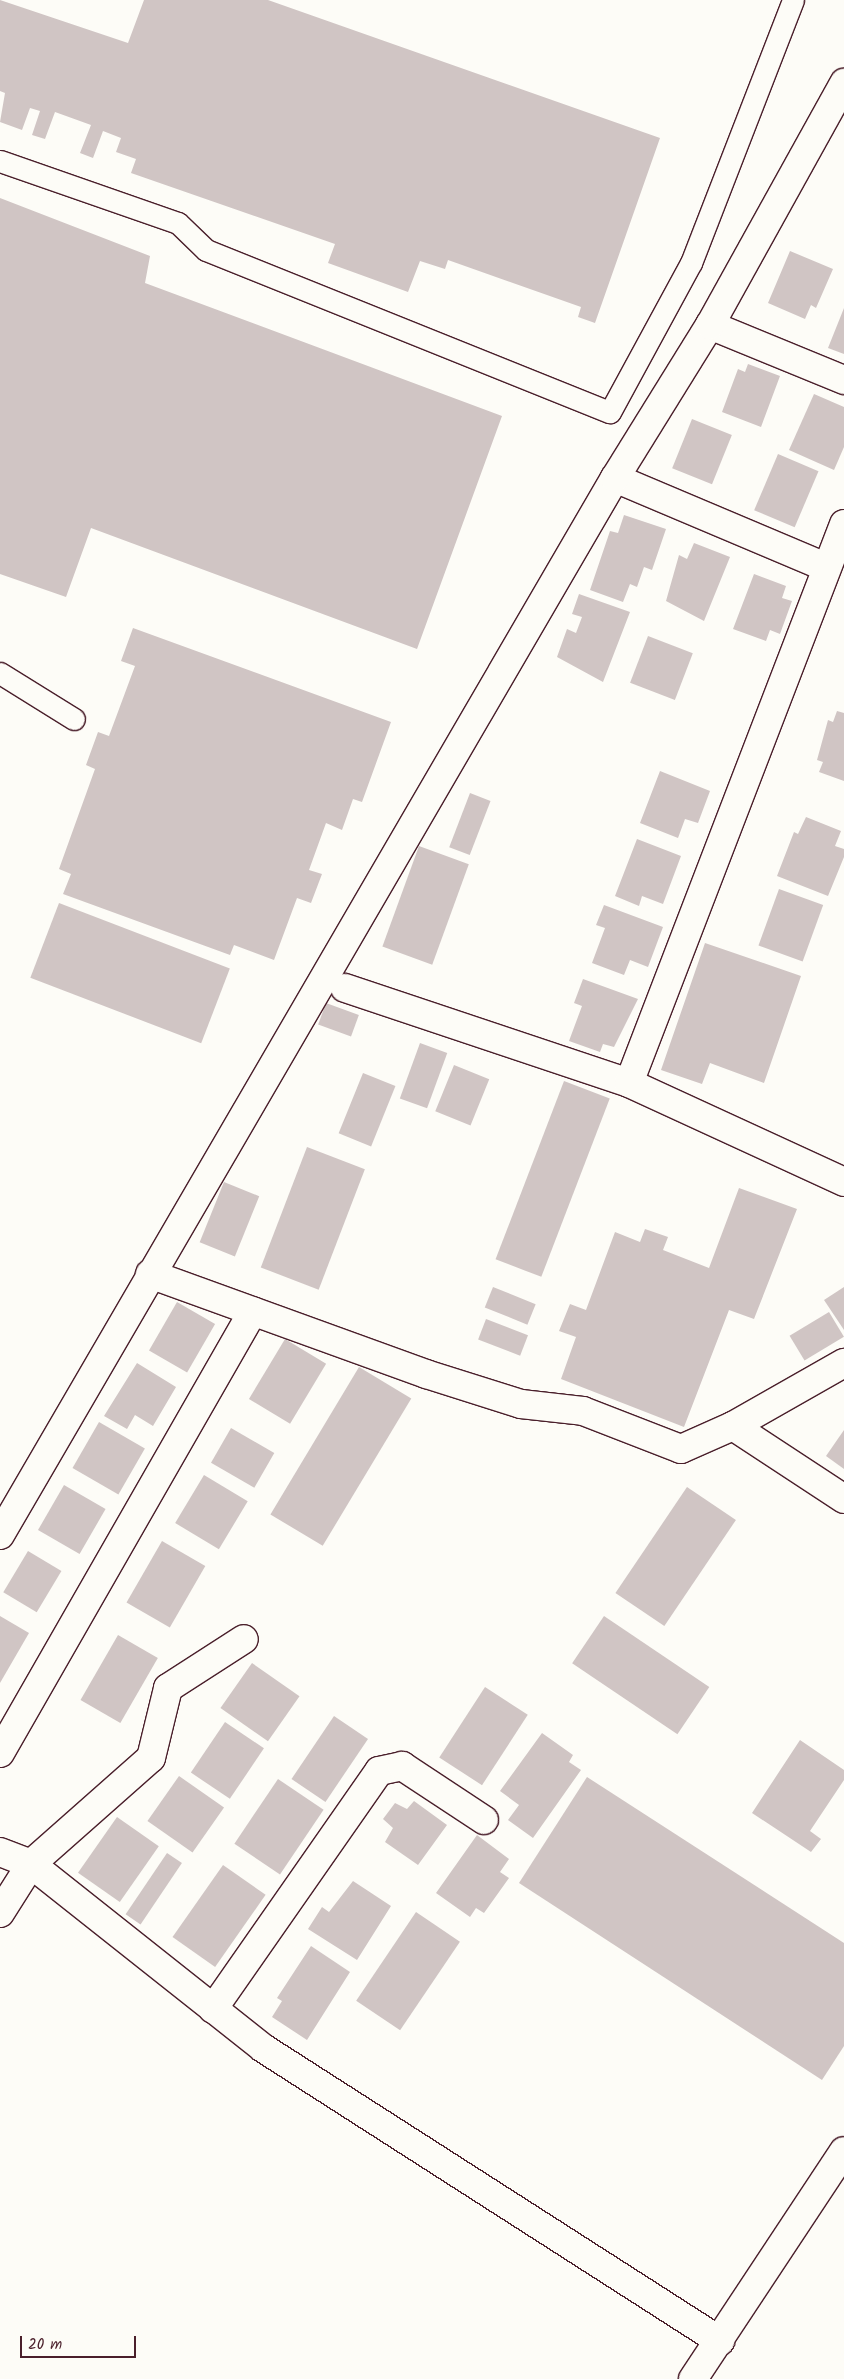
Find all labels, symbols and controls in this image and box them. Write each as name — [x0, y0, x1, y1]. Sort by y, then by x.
scale bar — [22, 2326, 139, 2358]
text: 20 m — [28, 2333, 62, 2357]

